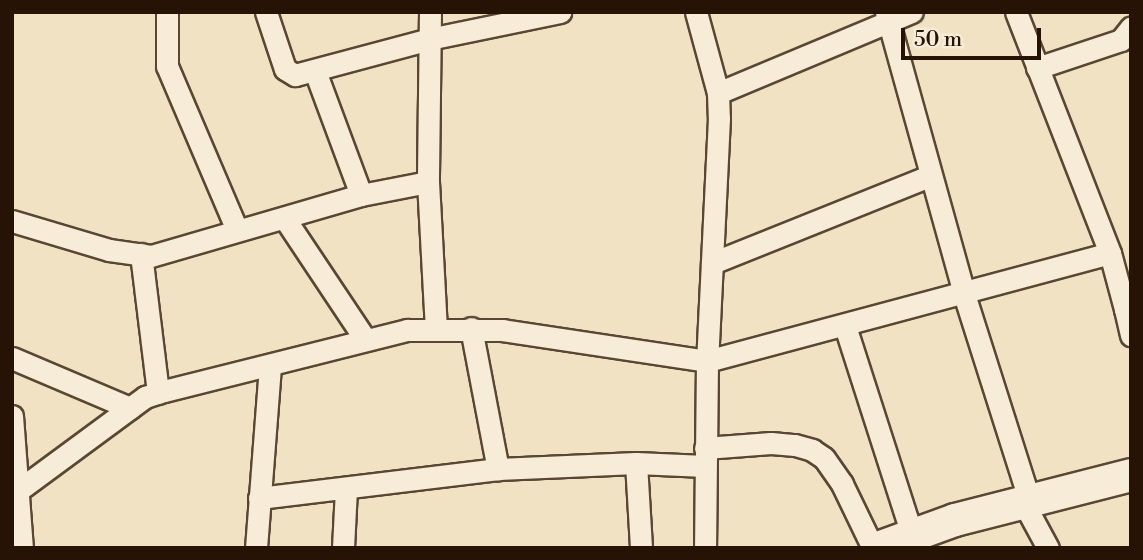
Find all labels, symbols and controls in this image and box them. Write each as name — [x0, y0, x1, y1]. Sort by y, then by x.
scale bar — [905, 14, 1045, 58]
text: 50 m — [914, 27, 962, 53]

